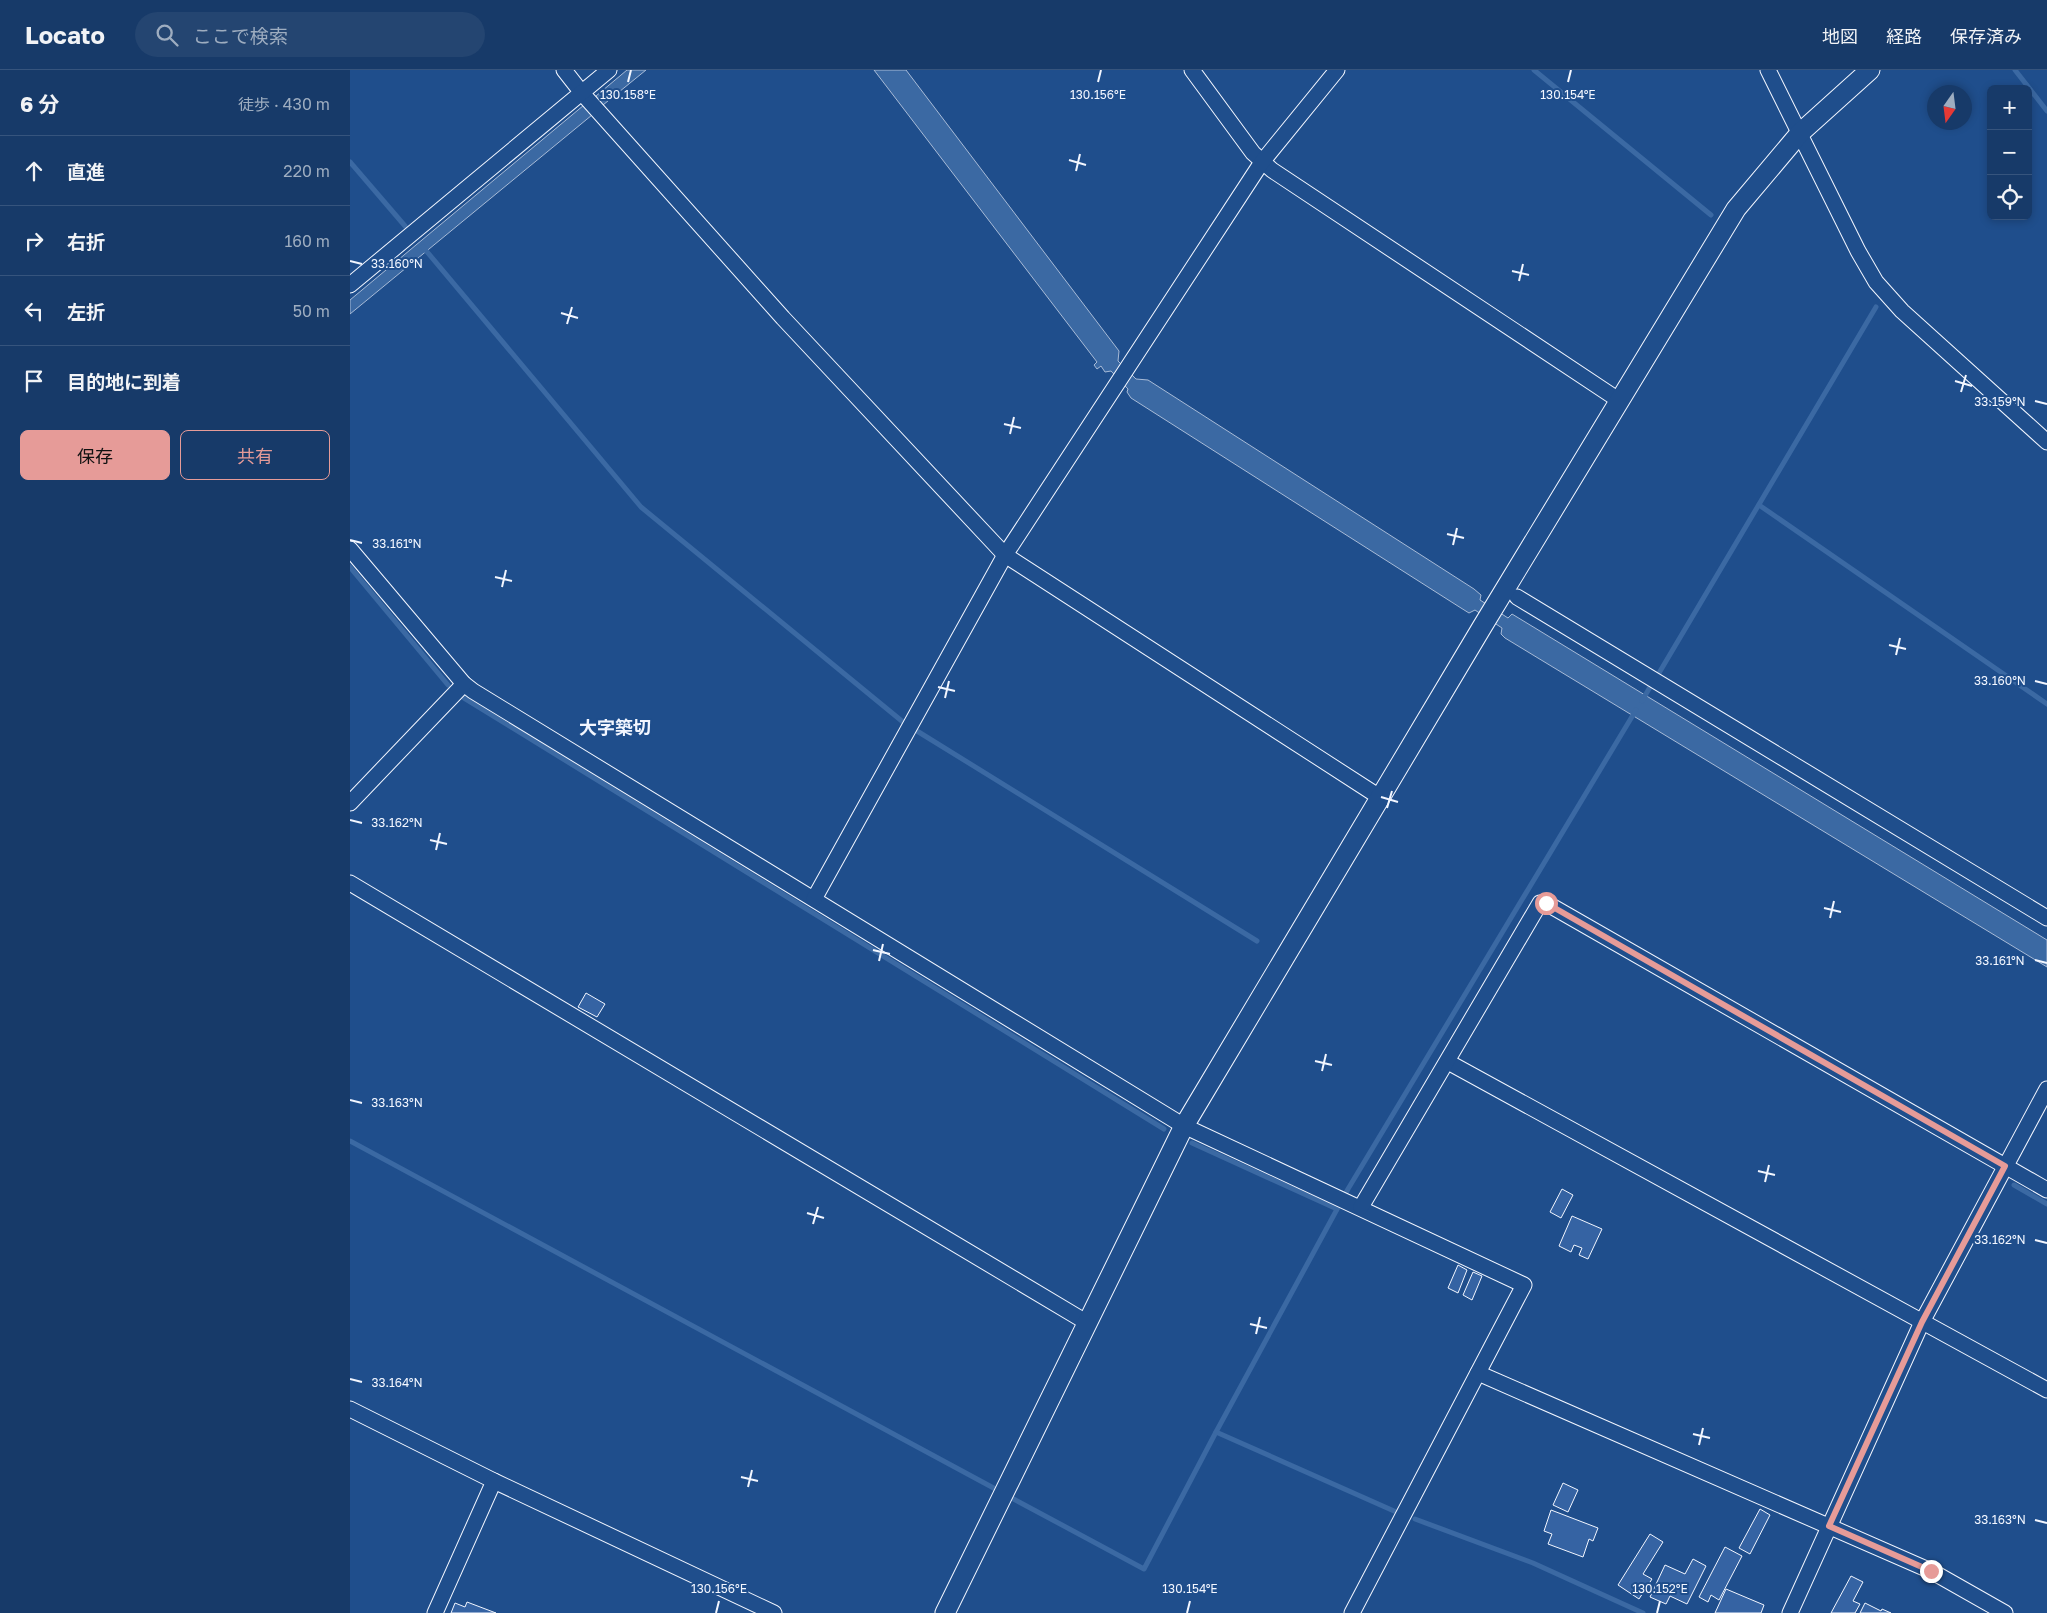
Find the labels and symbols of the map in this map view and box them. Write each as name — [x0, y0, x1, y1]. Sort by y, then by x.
north arrow — [1927, 85, 1972, 130]
text: 130.158°E — [600, 87, 656, 102]
text: 130.156°E — [1070, 87, 1126, 102]
text: 130.154°E — [1540, 87, 1596, 102]
text: 33.160°N — [371, 256, 423, 271]
text: 33.159°N — [1974, 394, 2026, 409]
text: 33.161°N — [372, 536, 422, 551]
text: 33.160°N — [1974, 673, 2026, 688]
district label: 大字築切 — [579, 716, 651, 738]
text: 33.162°N — [371, 815, 423, 830]
route start — [1535, 892, 1558, 915]
text: 33.161°N — [1975, 953, 2025, 968]
text: 33.163°N — [371, 1095, 423, 1110]
text: 33.162°N — [1974, 1232, 2026, 1247]
text: 33.164°N — [371, 1375, 423, 1390]
text: 33.163°N — [1974, 1512, 2026, 1527]
route end — [1920, 1560, 1943, 1583]
text: 130.156°E — [691, 1581, 747, 1596]
text: 130.154°E — [1162, 1581, 1218, 1596]
text: 130.152°E — [1632, 1581, 1688, 1596]

